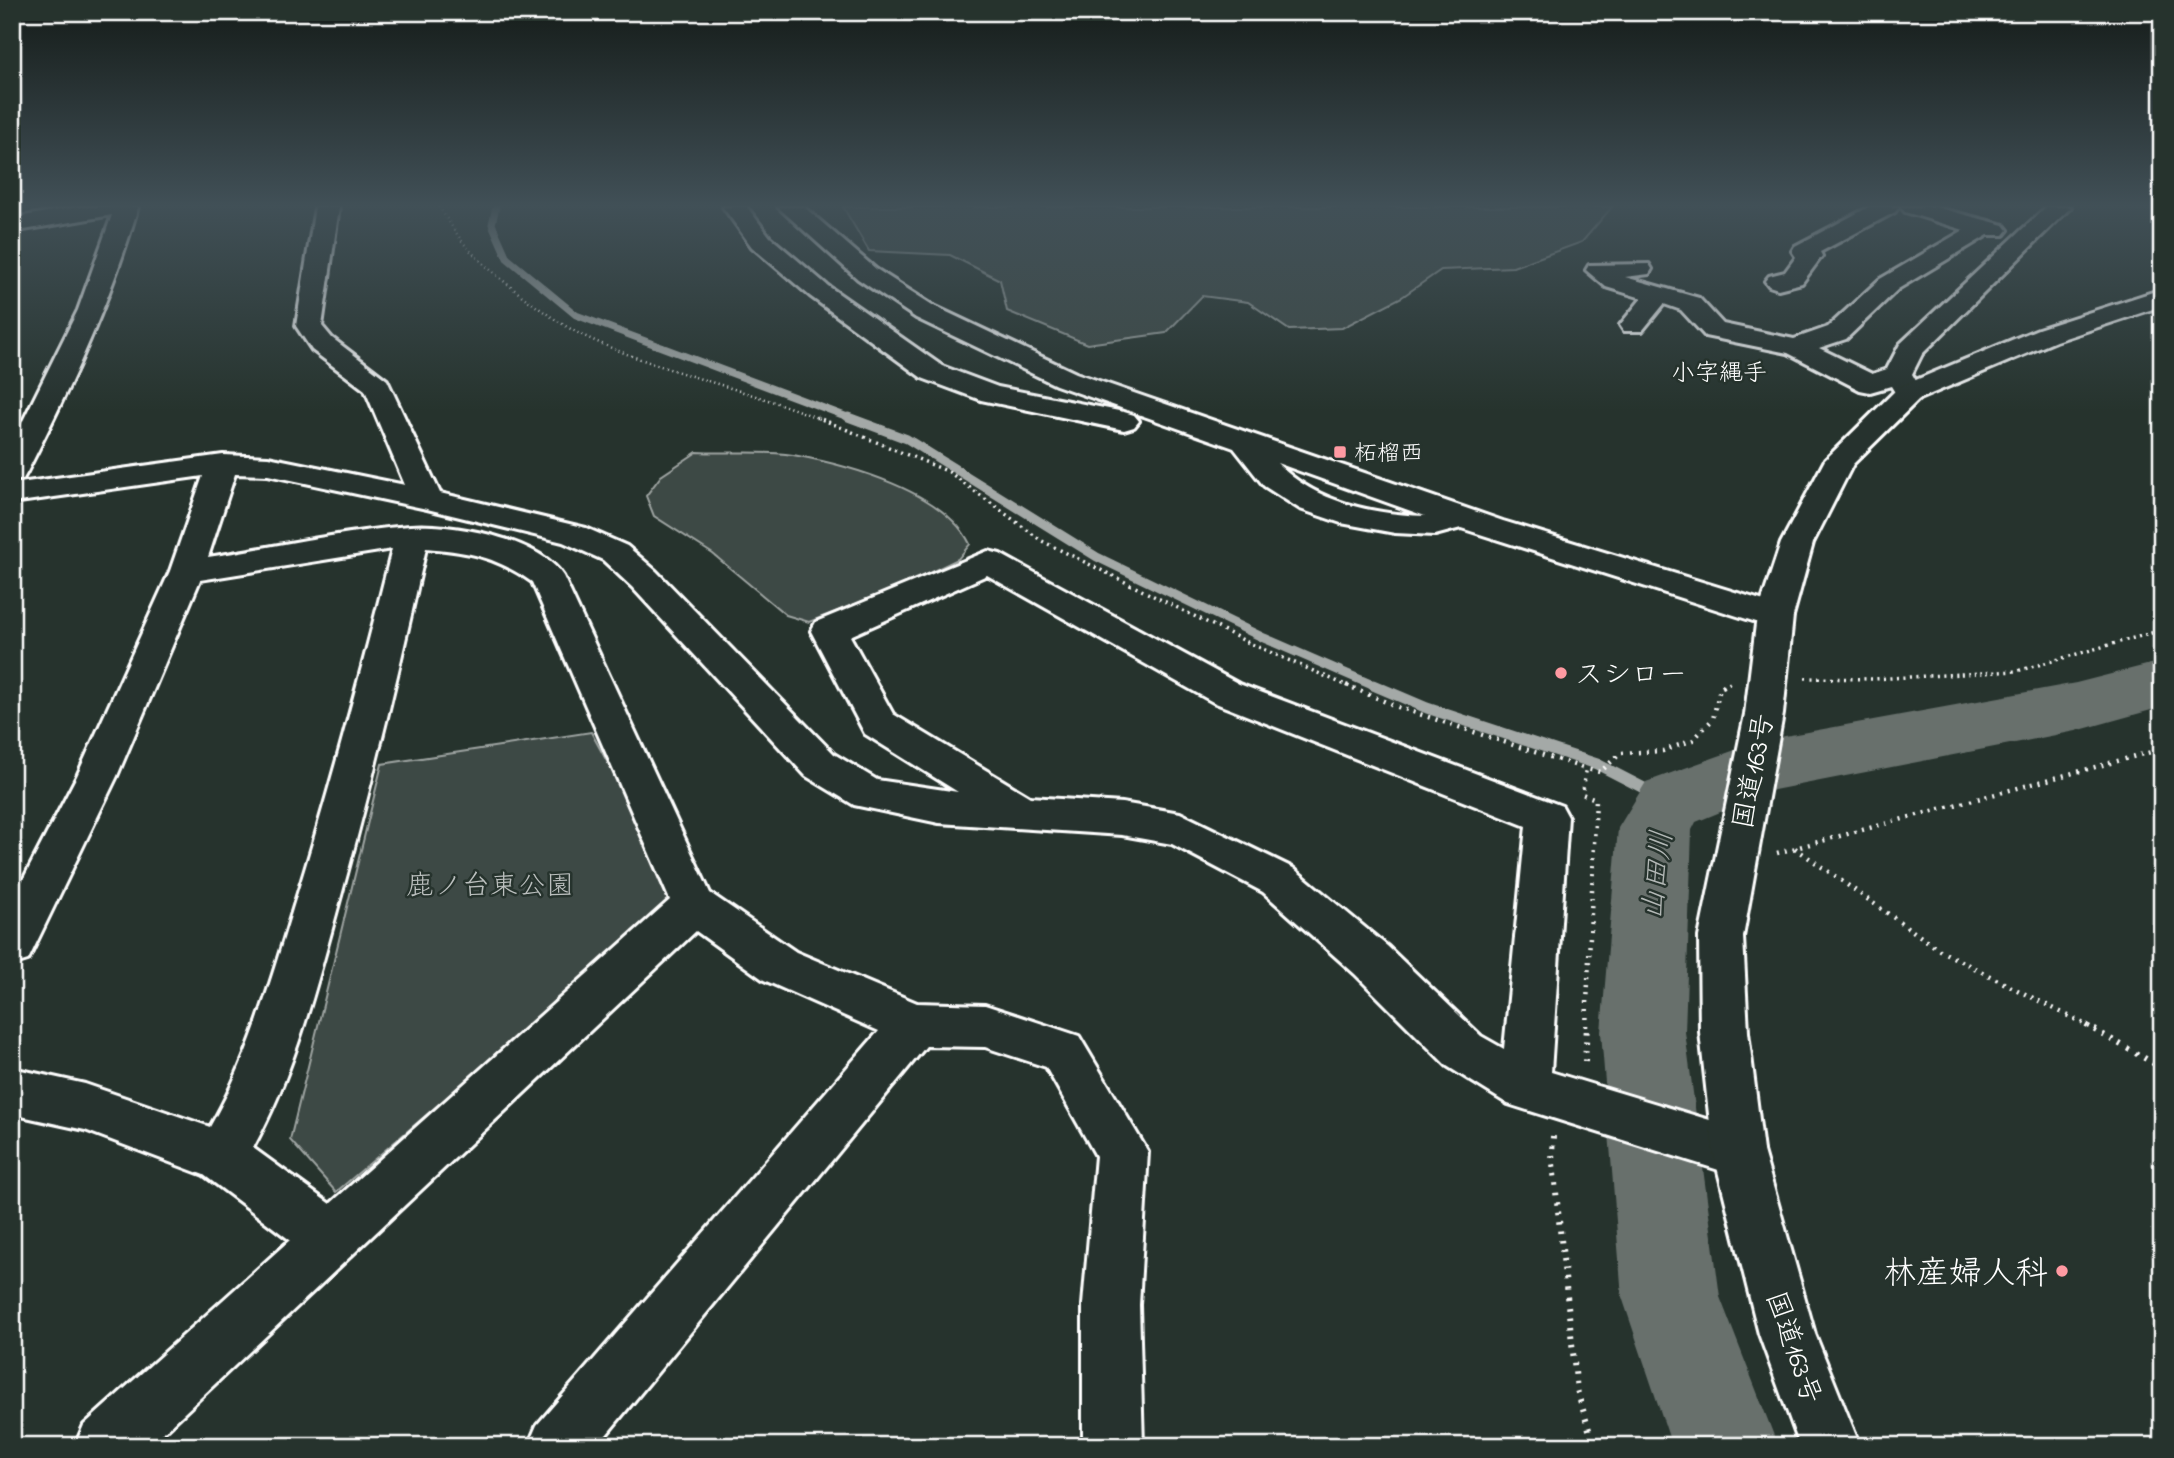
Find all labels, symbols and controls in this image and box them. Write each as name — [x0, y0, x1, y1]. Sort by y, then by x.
district label: 小字縄手 — [1671, 357, 1767, 392]
place label: 柘榴西 — [1354, 438, 1423, 471]
marker: 柘榴西 — [1332, 444, 1348, 460]
place label: スシロー — [1575, 656, 1687, 697]
marker: スシロー — [1553, 665, 1569, 681]
street label: 国道163号 — [1724, 710, 1787, 833]
water label: 山田川 — [1632, 828, 1686, 923]
park label: 鹿ノ台東公園 — [406, 867, 574, 908]
place label: 林産婦人科 — [1883, 1251, 2048, 1299]
marker: 林産婦人科 — [2054, 1263, 2070, 1279]
street label: 国道163号 — [1753, 1286, 1830, 1410]

